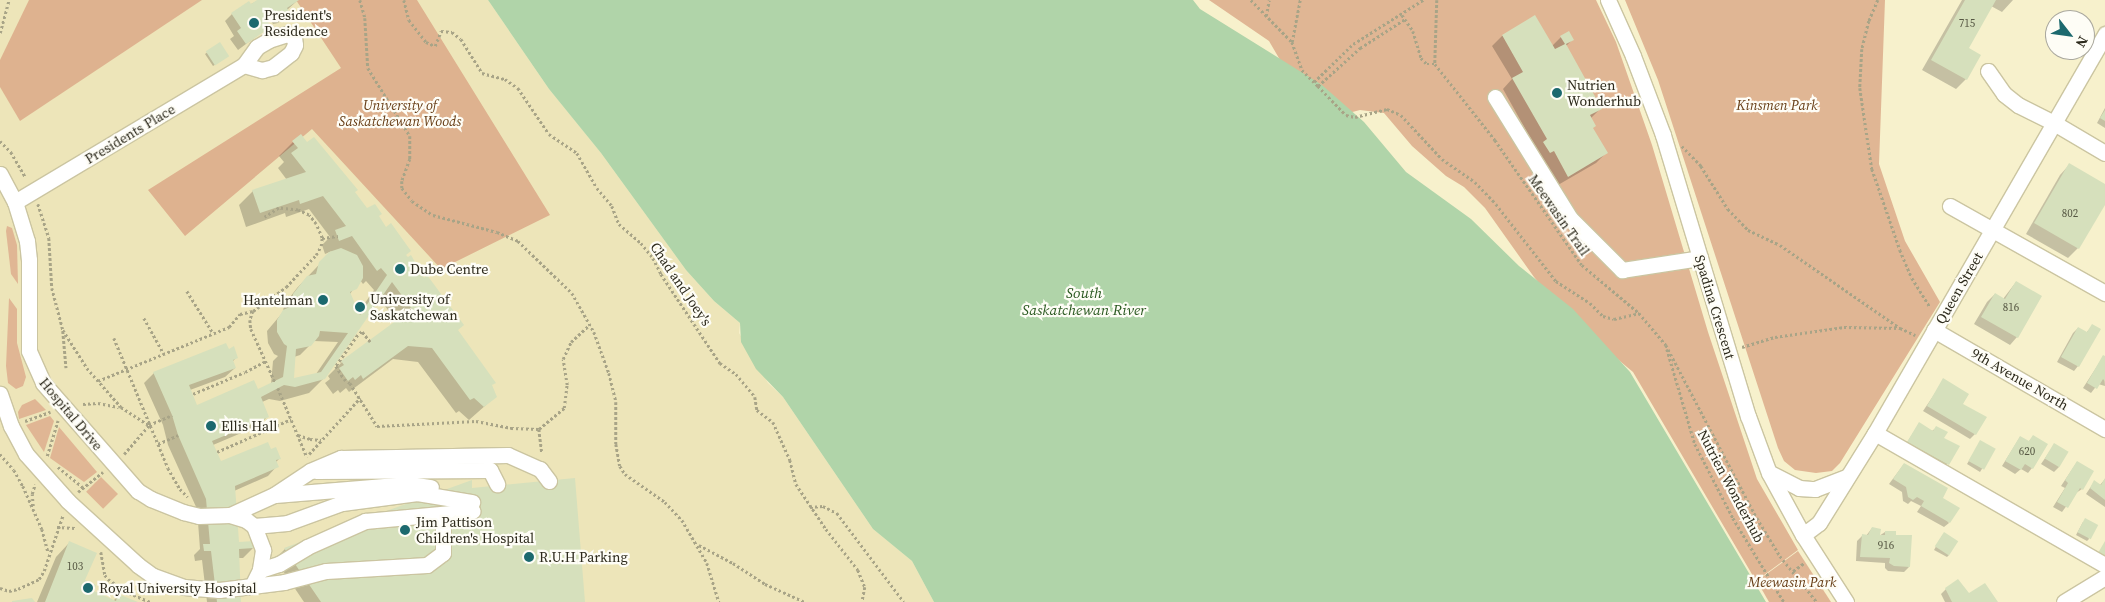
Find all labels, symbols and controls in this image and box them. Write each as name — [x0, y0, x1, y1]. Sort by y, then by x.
place label: President's Residence — [264, 7, 332, 40]
north arrow — [2045, 10, 2095, 60]
marker: President's Residence — [248, 17, 260, 29]
house number: 715 — [1959, 17, 1975, 31]
text: N — [2071, 33, 2093, 51]
place label: Nutrien Wonderhub — [1567, 77, 1641, 110]
marker: Nutrien Wonderhub — [1551, 87, 1563, 99]
park label: University of Saskatchewan Woods — [339, 97, 461, 130]
park label: Kinsmen Park — [1736, 97, 1818, 113]
street label: Presidents Place — [82, 101, 178, 167]
street label: Meewasin Trail — [1525, 171, 1593, 259]
house number: 802 — [2062, 207, 2078, 221]
street label: Chad and Joey's — [647, 239, 715, 329]
street label: Queen Street — [1932, 249, 1986, 327]
street label: Spadina Crescent — [1691, 253, 1739, 361]
place label: Dube Centre — [410, 261, 488, 277]
marker: Dube Centre — [394, 263, 406, 275]
water label: South Saskatchewan River — [1022, 283, 1146, 318]
place label: University of Saskatchewan — [370, 291, 458, 324]
place label: Hantelman — [243, 292, 313, 308]
marker: Hantelman — [317, 294, 329, 306]
marker: University of Saskatchewan — [354, 301, 366, 313]
house number: 816 — [2003, 301, 2019, 315]
street label: 9th Avenue North — [1968, 344, 2072, 414]
street label: Hospital Drive — [36, 374, 106, 454]
place label: Ellis Hall — [221, 418, 278, 434]
marker: Ellis Hall — [205, 420, 217, 432]
street label: Nutrien Wonderhub — [1694, 427, 1768, 545]
house number: 620 — [2019, 445, 2035, 459]
place label: Jim Pattison Children's Hospital — [416, 514, 534, 546]
marker: Jim Pattison Children's Hospital — [398, 523, 412, 537]
house number: 916 — [1878, 539, 1894, 553]
place label: R.U.H Parking — [539, 549, 628, 565]
marker: R.U.H Parking — [523, 551, 535, 563]
house number: 103 — [67, 560, 83, 574]
park label: Meewasin Park — [1748, 574, 1836, 590]
place label: Royal University Hospital — [99, 580, 257, 596]
marker: Royal University Hospital — [81, 581, 95, 595]

